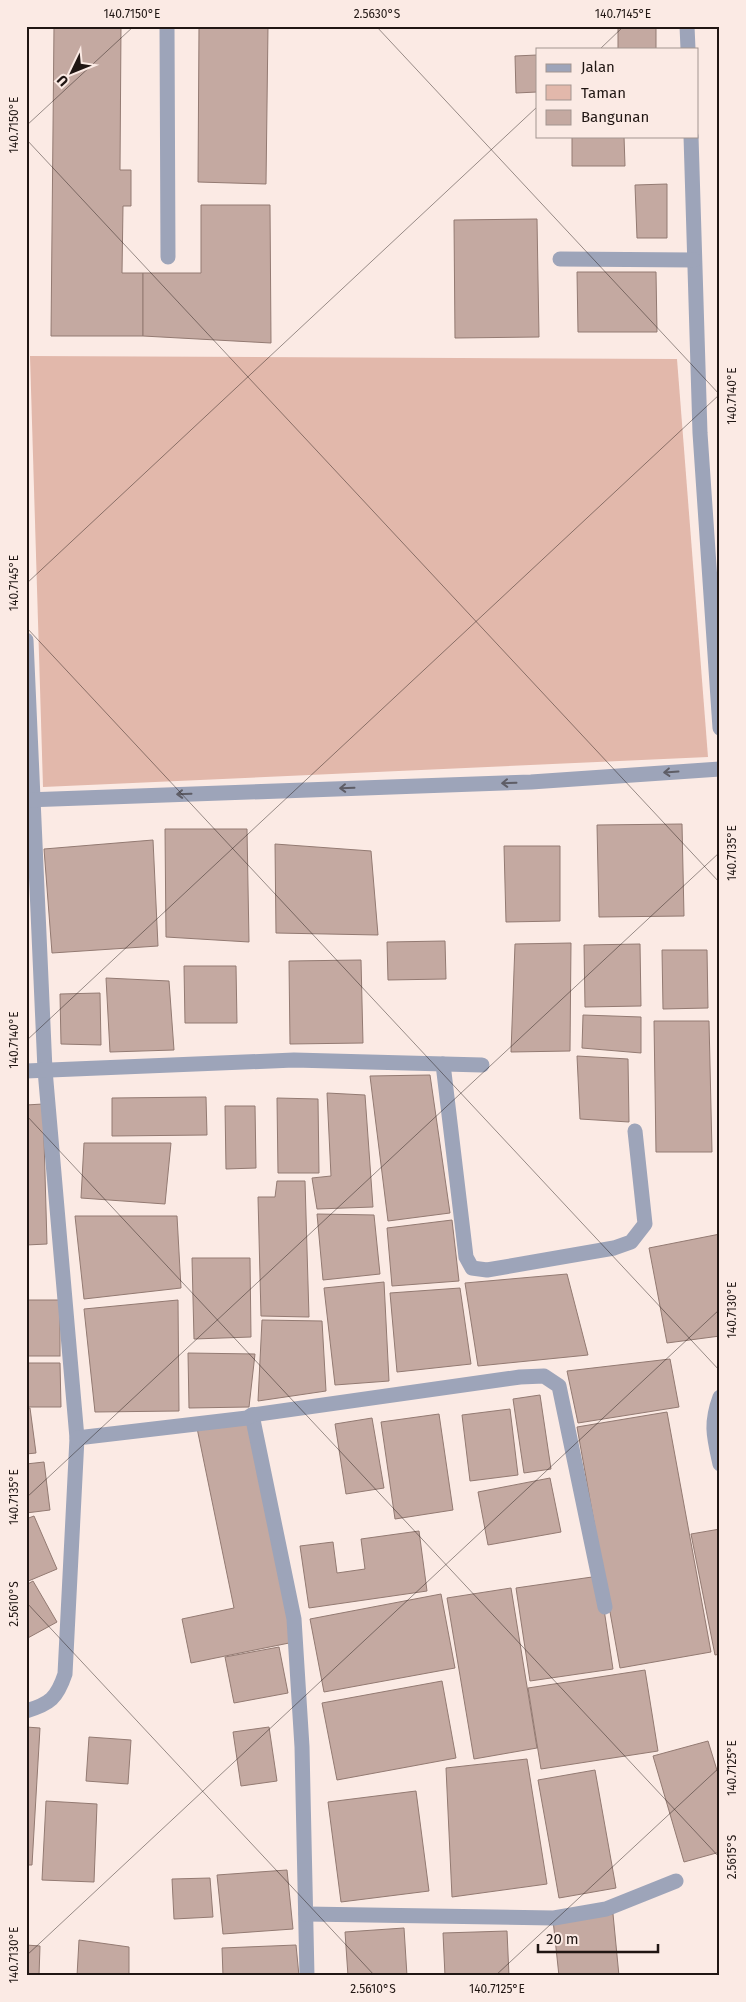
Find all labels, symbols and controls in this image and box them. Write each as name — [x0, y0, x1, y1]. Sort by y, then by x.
text: 140.7150°E — [104, 7, 160, 21]
text: 2.5630°S — [354, 7, 401, 21]
text: 140.7145°E — [595, 7, 651, 21]
north arrow — [48, 48, 98, 98]
legend — [536, 48, 698, 138]
text: Jalan — [581, 58, 615, 76]
text: U — [54, 71, 72, 90]
text: Taman — [581, 84, 626, 102]
text: 140.7150°E — [7, 97, 21, 153]
text: Bangunan — [581, 108, 649, 126]
text: 140.7140°E — [725, 367, 739, 425]
text: 140.7145°E — [7, 555, 21, 611]
one-way arrow — [663, 768, 679, 777]
one-way arrow — [501, 778, 517, 787]
one-way arrow — [339, 784, 355, 793]
one-way arrow — [176, 790, 192, 799]
text: 140.7135°E — [725, 825, 739, 881]
text: 140.7140°E — [7, 1011, 21, 1069]
text: 140.7130°E — [725, 1282, 739, 1338]
text: 140.7135°E — [7, 1469, 21, 1525]
text: 2.5610°S — [7, 1581, 21, 1627]
text: 140.7125°E — [725, 1740, 739, 1796]
text: 2.5615°S — [725, 1834, 739, 1879]
scale bar — [538, 1922, 658, 1954]
text: 140.7130°E — [7, 1927, 21, 1983]
text: 20 m — [546, 1930, 579, 1948]
text: 2.5610°S — [350, 1982, 396, 1996]
text: 140.7125°E — [469, 1982, 525, 1996]

